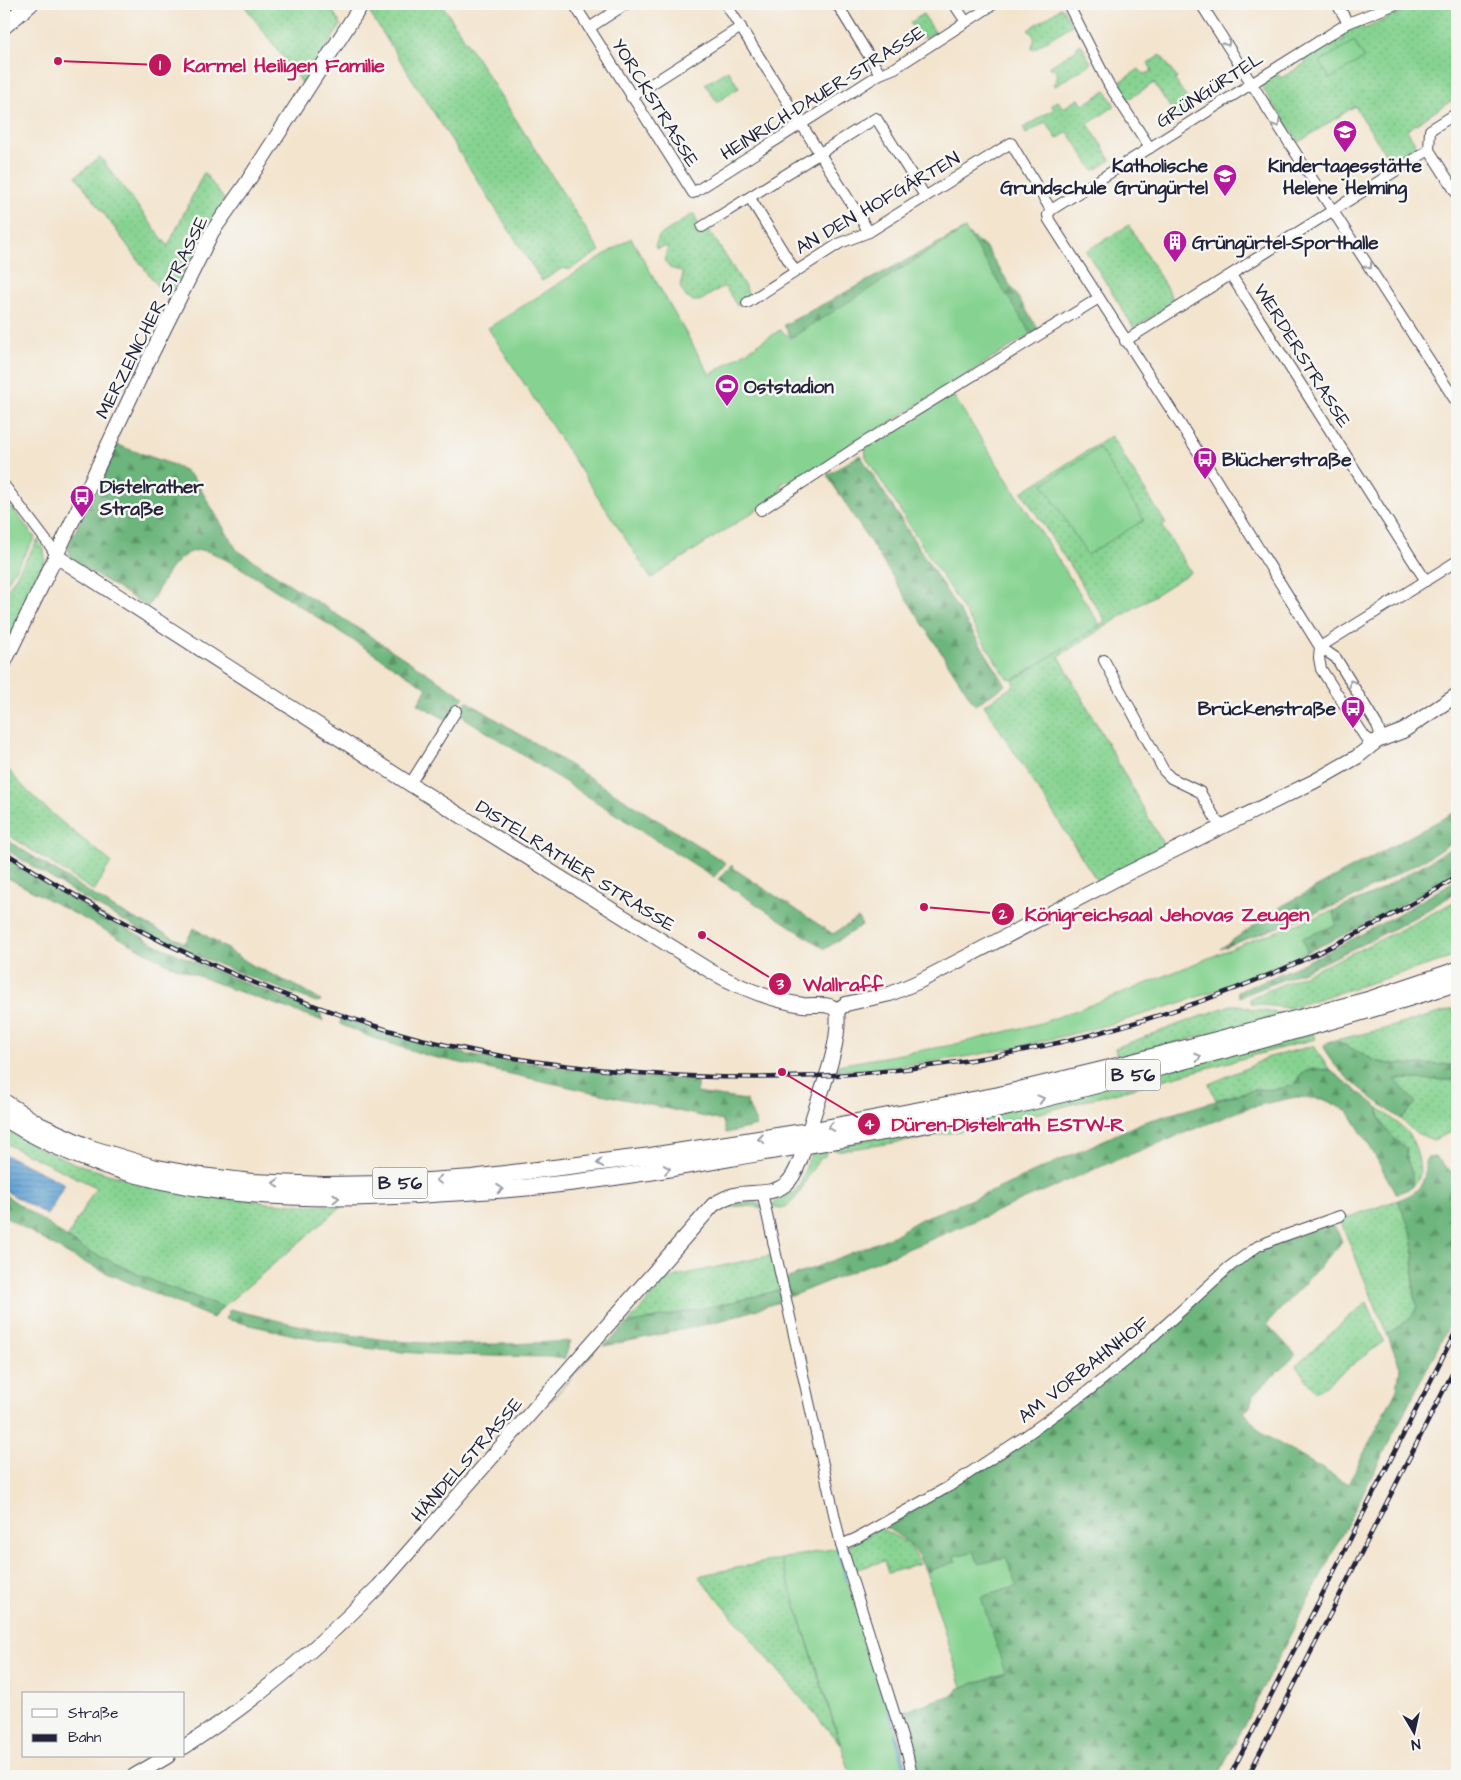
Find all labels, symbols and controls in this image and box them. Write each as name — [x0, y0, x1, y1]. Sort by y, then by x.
street label: HEINRICH-DAUER-STRASSE — [716, 19, 930, 167]
street label: YORCKSTRASSE — [604, 33, 705, 172]
one-way arrow — [1220, 38, 1230, 47]
street label: GRÜNGÜRTEL — [1151, 45, 1269, 135]
callout: Karmel Heiligen Familie — [148, 47, 394, 82]
text: Karmel Heiligen Familie — [183, 52, 385, 81]
text: 1 — [159, 55, 161, 76]
one-way arrow — [1271, 118, 1280, 128]
school or university icon: Kindertagesstätte Helene Helming — [1332, 119, 1358, 153]
street label: AN DEN HOFGÄRTEN — [790, 145, 965, 261]
place label: Katholische Grundschule Grüngürtel — [1000, 153, 1209, 203]
place label: Kindertagesstätte Helene Helming — [1268, 153, 1423, 203]
school or university icon: Katholische Grundschule Grüngürtel — [1212, 163, 1238, 197]
street label: MERZENICHER STRASSE — [89, 212, 215, 424]
building icon: Grüngürtel-Sporthalle — [1162, 229, 1188, 263]
place label: Grüngürtel-Sporthalle — [1192, 230, 1379, 258]
one-way arrow — [1362, 261, 1372, 270]
street label: WERDERSTRASSE — [1247, 279, 1357, 433]
sports icon: Oststadion — [714, 373, 740, 407]
place label: Oststadion — [744, 374, 834, 401]
bus stop icon: Blücherstraße — [1192, 446, 1218, 480]
place label: Blücherstraße — [1222, 447, 1352, 474]
place label: Distelrather Straße — [99, 474, 204, 523]
bus stop icon: Distelrather Straße — [69, 484, 95, 518]
one-way arrow — [1348, 680, 1358, 689]
bus stop icon: Brückenstraße — [1340, 695, 1366, 729]
place label: Brückenstraße — [1198, 696, 1337, 723]
street label: DISTELRATHER STRASSE — [470, 794, 680, 939]
callout: Königreichsaal Jehovas Zeugen — [990, 897, 1320, 932]
text: Königreichsaal Jehovas Zeugen — [1025, 901, 1309, 930]
text: 2 — [998, 904, 1008, 925]
callout: Wallraff — [767, 966, 893, 1001]
text: Wallraff — [802, 971, 884, 999]
text: 3 — [775, 974, 784, 995]
one-way arrow — [1194, 1052, 1203, 1063]
road number: B 56 — [1106, 1060, 1160, 1090]
one-way arrow — [1037, 1094, 1046, 1105]
callout: Düren-Distelrath ESTW-R — [856, 1107, 1134, 1142]
text: Düren-Distelrath ESTW-R — [892, 1111, 1124, 1139]
text: 4 — [864, 1114, 875, 1135]
one-way arrow — [827, 1121, 835, 1132]
one-way arrow — [756, 1133, 764, 1144]
one-way arrow — [596, 1157, 604, 1167]
one-way arrow — [663, 1164, 672, 1174]
road number: B 56 — [372, 1168, 428, 1198]
one-way arrow — [434, 1175, 442, 1186]
one-way arrow — [272, 1177, 280, 1188]
one-way arrow — [497, 1184, 505, 1195]
one-way arrow — [332, 1193, 340, 1203]
street label: AM VORBAHNHOF — [1013, 1310, 1155, 1430]
street label: HÄNDELSTRASSE — [405, 1392, 529, 1528]
legend — [22, 1692, 185, 1758]
text: Straße — [68, 1703, 118, 1724]
north arrow — [1388, 1708, 1438, 1758]
text: Bahn — [68, 1727, 102, 1748]
text: N — [1410, 1733, 1422, 1754]

